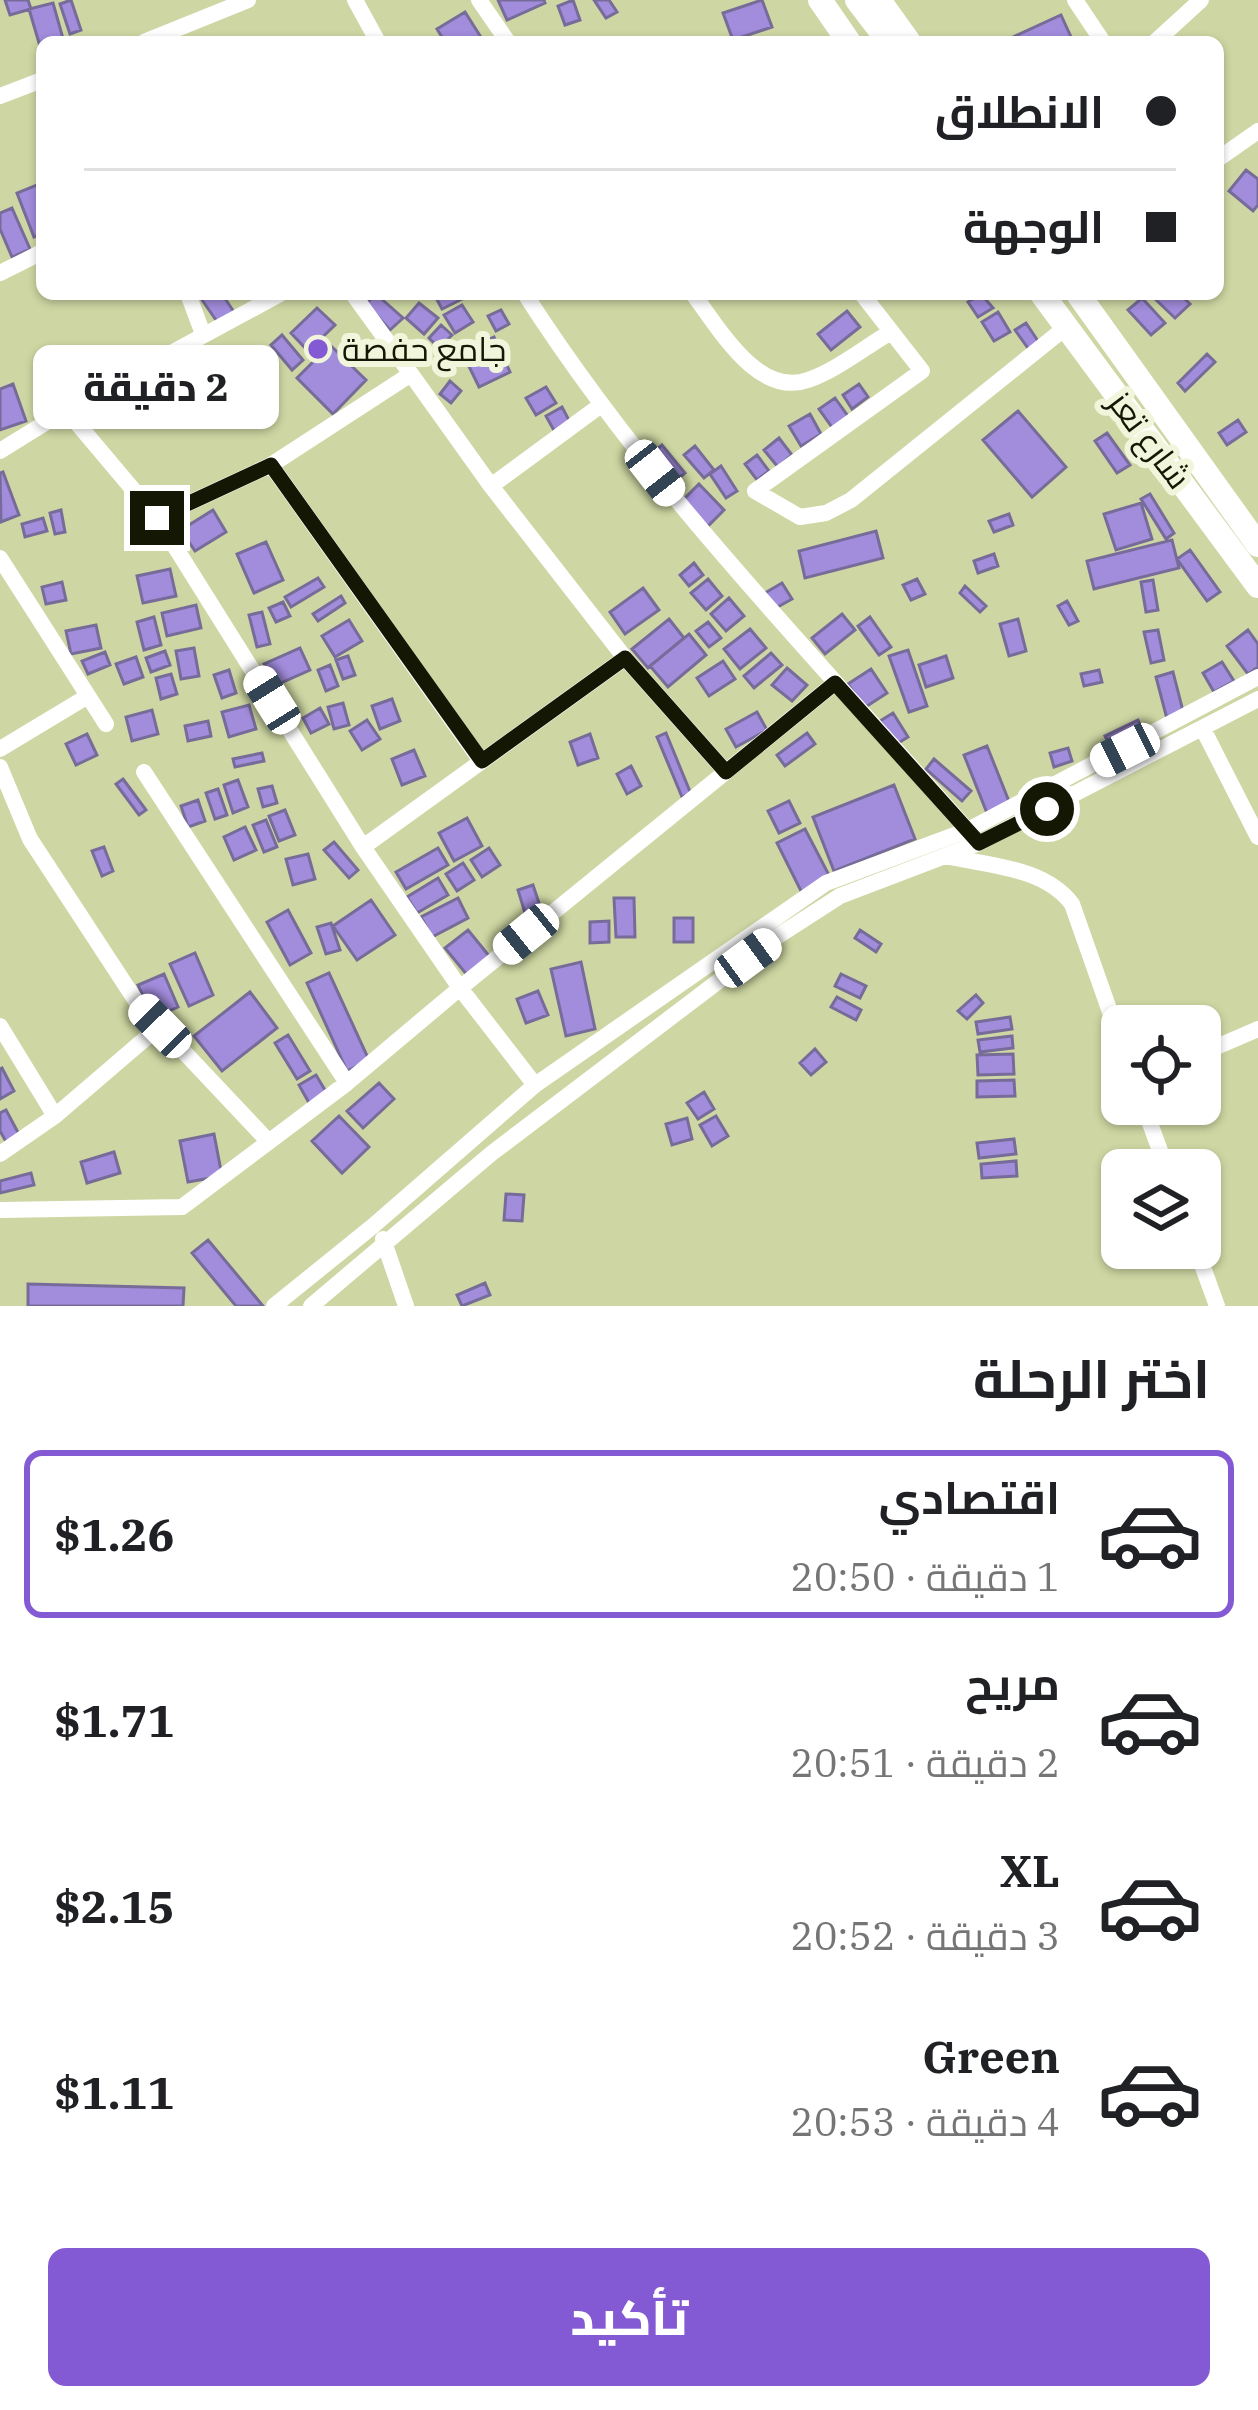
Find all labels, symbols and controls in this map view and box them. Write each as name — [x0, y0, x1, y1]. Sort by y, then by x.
text: الانطلاق — [935, 82, 1104, 140]
text: الوجهة — [963, 197, 1104, 255]
place label: جامع حفصة — [342, 327, 506, 372]
marker: جامع حفصة — [305, 336, 331, 362]
callout: 2 دقيقة — [34, 344, 280, 428]
text: 2 دقيقة — [83, 361, 229, 412]
street label: شارع تعز — [1097, 381, 1201, 498]
car — [619, 434, 691, 512]
route end — [130, 491, 184, 545]
car — [238, 660, 306, 740]
car — [1085, 718, 1165, 782]
route start — [1020, 782, 1074, 836]
car — [487, 897, 565, 971]
car — [708, 922, 788, 994]
car — [122, 988, 198, 1064]
map controls — [1101, 1005, 1221, 1269]
button: locate — [1101, 1005, 1221, 1125]
button: layers — [1101, 1149, 1221, 1269]
text: اختر الرحلة — [973, 1343, 1210, 1413]
text: اقتصادي — [879, 1468, 1060, 1526]
icon: car — [1096, 1480, 1204, 1588]
text: $1.26 — [54, 1505, 174, 1563]
text: 1 دقيقة · 20:50 — [791, 1551, 1060, 1602]
text: مريح — [965, 1654, 1060, 1712]
icon: car — [1096, 1666, 1204, 1774]
text: $1.71 — [54, 1691, 174, 1749]
text: 2 دقيقة · 20:51 — [791, 1737, 1060, 1788]
text: XL — [999, 1841, 1060, 1899]
icon: car — [1096, 1852, 1204, 1960]
text: $2.15 — [54, 1877, 174, 1935]
text: 3 دقيقة · 20:52 — [791, 1910, 1060, 1961]
text: Green — [922, 2027, 1060, 2085]
icon: car — [1096, 2038, 1204, 2146]
text: $1.11 — [54, 2063, 174, 2121]
text: 4 دقيقة · 20:53 — [791, 2096, 1060, 2147]
button: تأكيد — [48, 2248, 1210, 2386]

